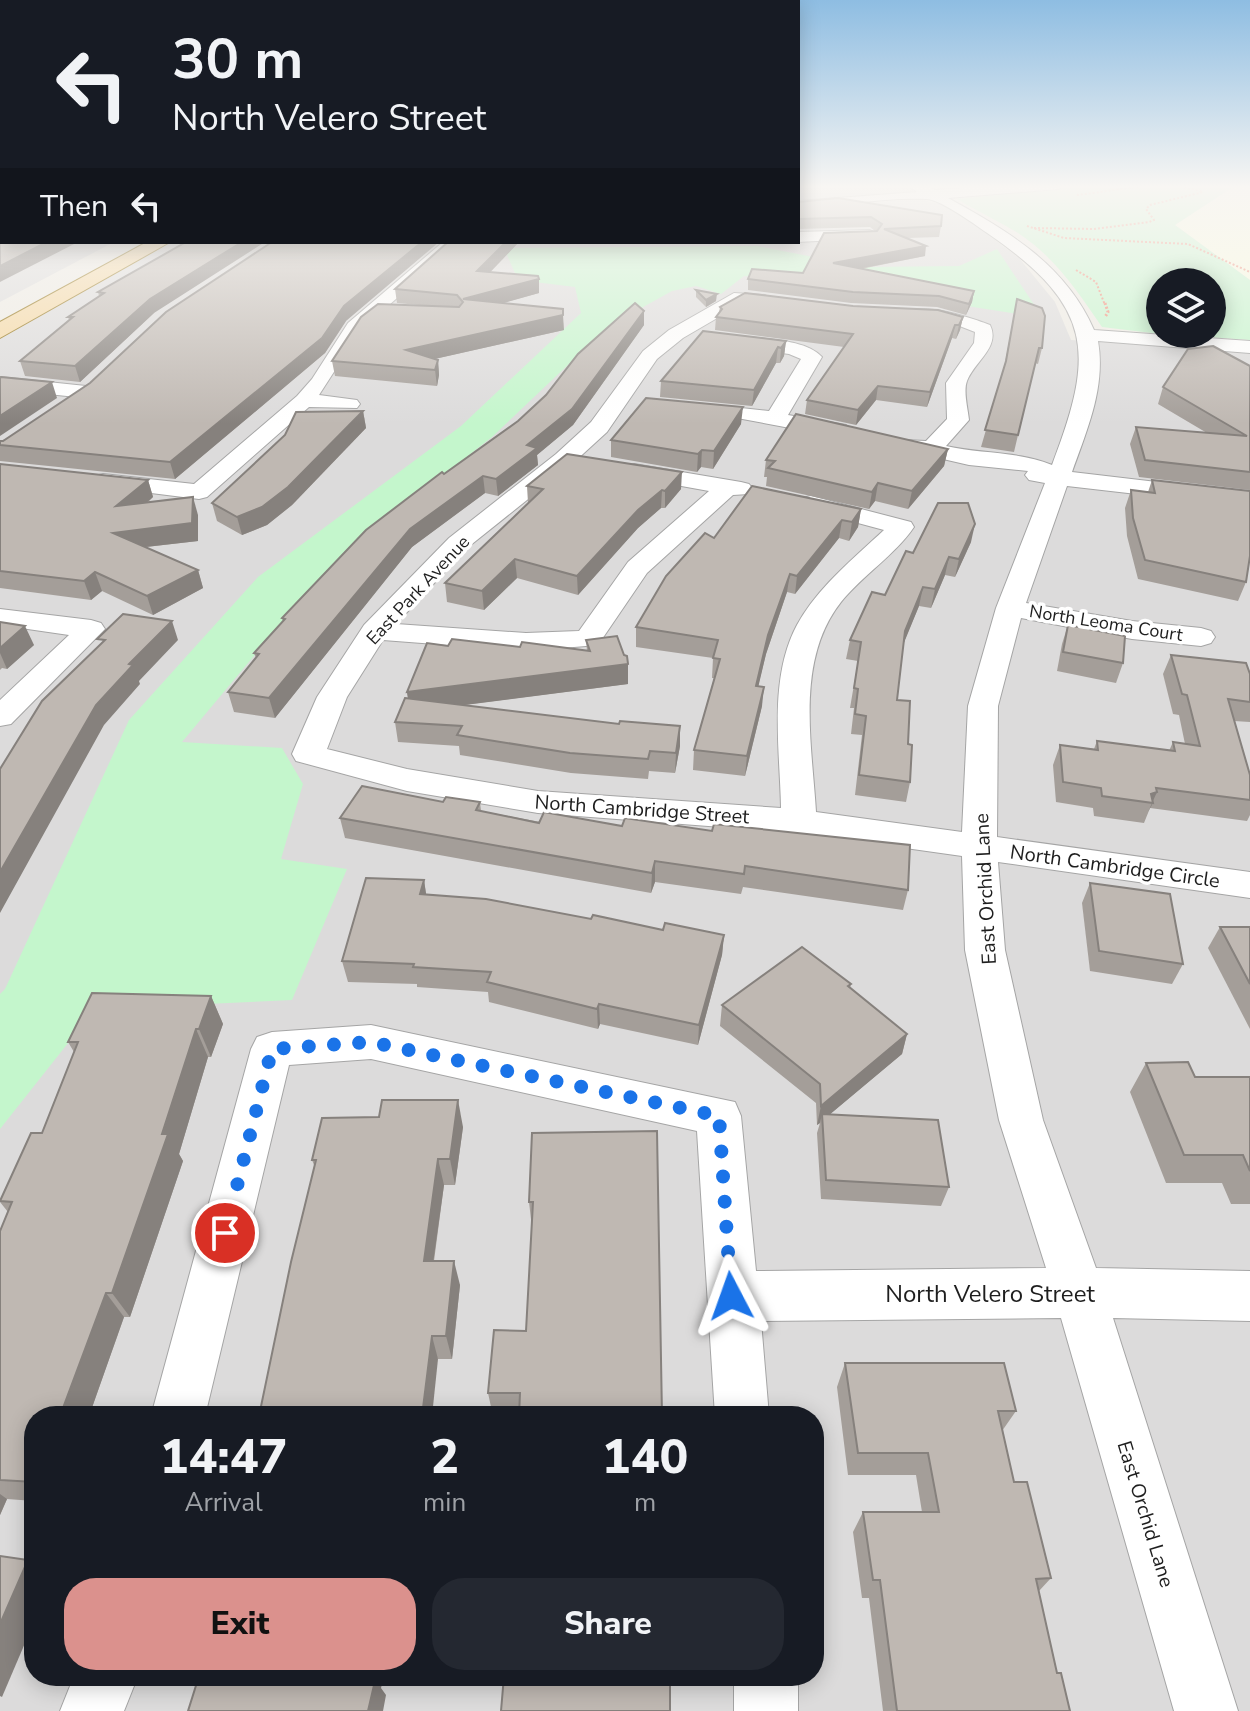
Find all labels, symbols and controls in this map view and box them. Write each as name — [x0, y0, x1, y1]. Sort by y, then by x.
text: 30 m — [172, 21, 303, 98]
icon: left — [40, 32, 144, 136]
text: North Velero Street — [172, 94, 486, 143]
icon: left — [124, 184, 168, 228]
text: Then — [40, 186, 108, 227]
map controls — [1146, 268, 1226, 348]
button: layers — [1146, 268, 1226, 348]
street label: East Park Avenue — [361, 530, 475, 650]
street label: North Leoma Court — [1028, 599, 1185, 647]
street label: North Cambridge Street — [534, 789, 751, 831]
street label: East Orchid Lane — [968, 813, 1003, 965]
street label: North Cambridge Circle — [1008, 838, 1221, 895]
pin — [191, 1199, 259, 1267]
icon: arrive — [203, 1211, 247, 1255]
position arrow — [689, 1254, 773, 1338]
street label: North Velero Street — [885, 1278, 1095, 1310]
text: 14:47 — [160, 1424, 287, 1490]
text: 2 — [430, 1424, 459, 1490]
text: 140 — [602, 1424, 688, 1490]
street label: East Orchid Lane — [1110, 1438, 1181, 1591]
text: Arrival — [184, 1485, 263, 1520]
text: min — [423, 1485, 466, 1520]
text: m — [634, 1485, 656, 1520]
button: Exit — [64, 1578, 416, 1670]
button: Share — [432, 1578, 784, 1670]

